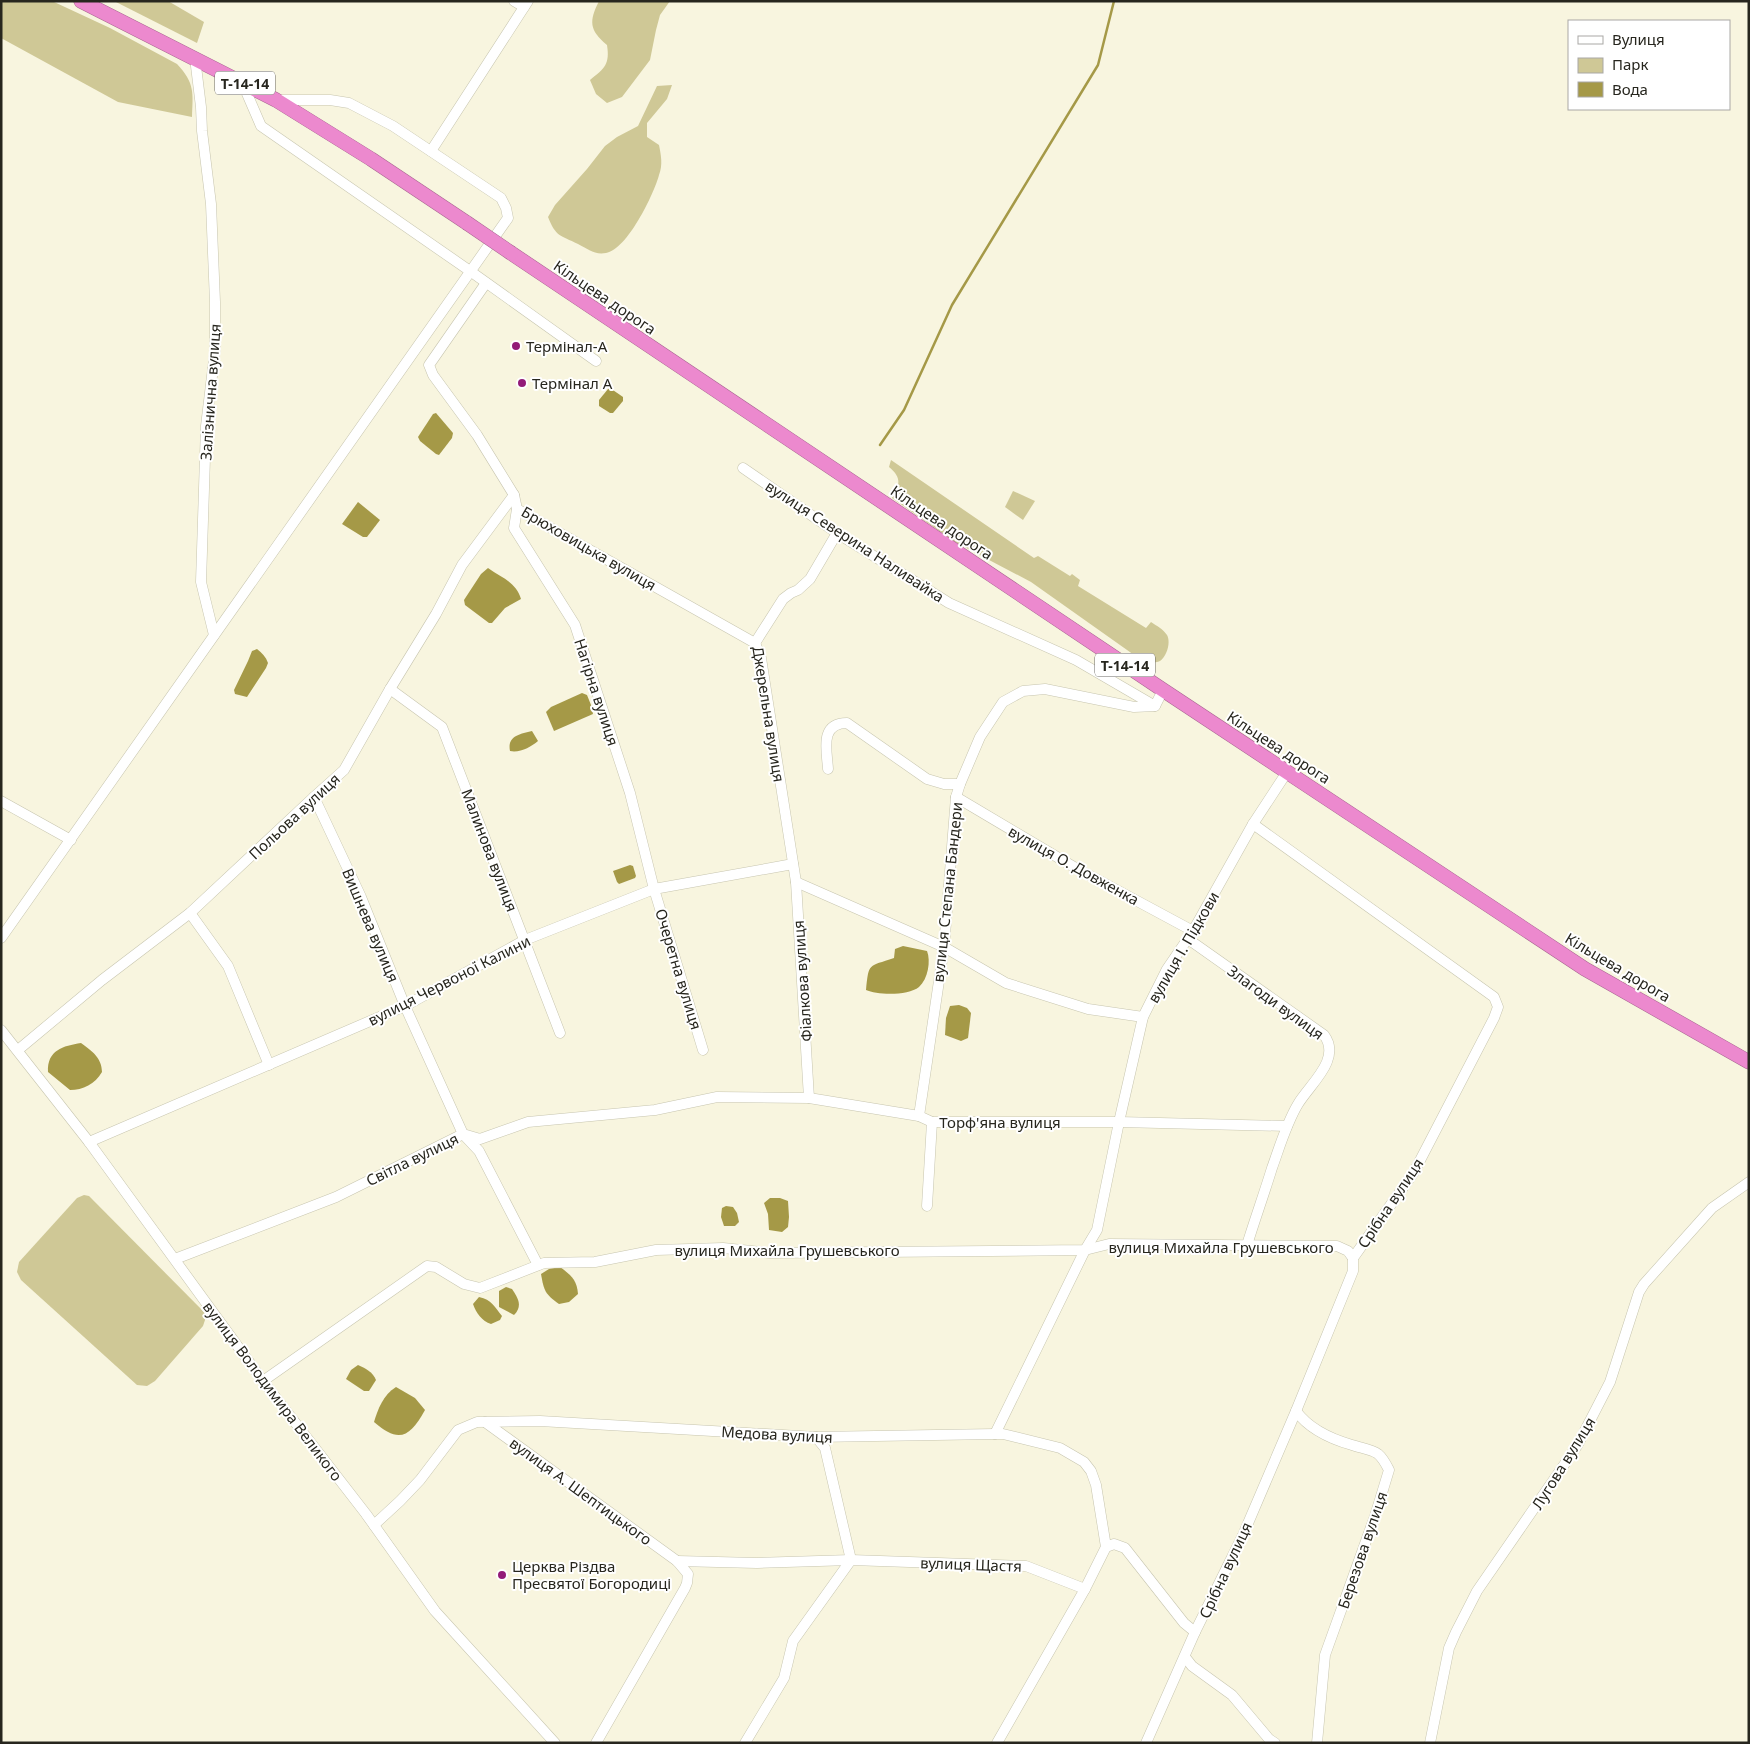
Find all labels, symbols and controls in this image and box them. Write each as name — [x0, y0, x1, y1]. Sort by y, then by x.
legend — [1568, 20, 1730, 110]
text: Вулиця — [1612, 29, 1665, 49]
text: Парк — [1612, 54, 1648, 74]
road number: Т-14-14 — [215, 72, 275, 95]
text: Вода — [1612, 79, 1648, 99]
street label: Кільцева дорога — [550, 255, 660, 339]
street label: Залізнична вулиця — [195, 323, 225, 461]
place label: Термінал-А — [526, 336, 608, 356]
marker: Термінал-А — [510, 340, 522, 352]
place label: Термінал А — [532, 373, 613, 393]
marker: Термінал А — [516, 377, 528, 389]
street label: вулиця Северина Наливайка — [762, 476, 948, 606]
street label: Кільцева дорога — [887, 480, 997, 564]
street label: Брюховицька вулиця — [518, 501, 660, 595]
street label: Нагірна вулиця — [570, 636, 624, 748]
street label: Джерельна вулиця — [748, 645, 790, 783]
road number: Т-14-14 — [1095, 654, 1155, 676]
street label: Кільцева дорога — [1224, 706, 1334, 788]
street label: Польова вулиця — [244, 769, 344, 863]
street label: Малинова вулиця — [457, 786, 523, 914]
street label: вулиця Степана Бандери — [928, 801, 966, 983]
street label: вулиця О. Довженка — [1005, 821, 1143, 909]
street label: Вишнева вулиця — [338, 865, 404, 985]
street label: вулиця І. Підкови — [1143, 888, 1223, 1006]
street label: Очеретна вулиця — [651, 906, 707, 1032]
street label: Фіалкова вулиця — [788, 920, 816, 1042]
street label: Кільцева дорога — [1562, 928, 1674, 1006]
street label: вулиця Червоної Калини — [364, 930, 534, 1030]
street label: Злагоди вулиця — [1224, 960, 1328, 1044]
street label: Торф'яна вулиця — [939, 1112, 1061, 1132]
street label: Світла вулиця — [362, 1128, 462, 1190]
street label: Срібна вулиця — [1353, 1154, 1427, 1252]
street label: вулиця Михайла Грушевського — [1108, 1237, 1334, 1257]
street label: вулиця Михайла Грушевського — [674, 1240, 900, 1260]
street label: вулиця Володимира Великого — [199, 1297, 347, 1485]
street label: Лугова вулиця — [1527, 1413, 1599, 1513]
street label: Медова вулиця — [721, 1421, 833, 1447]
street label: вулиця А. Шептицького — [506, 1433, 656, 1549]
street label: Березова вулиця — [1333, 1489, 1391, 1611]
street label: Срібна вулиця — [1194, 1519, 1256, 1621]
street label: вулиця Щастя — [920, 1552, 1022, 1576]
place label: Церква Різдва Пресвятої Богородиці — [512, 1556, 671, 1593]
marker: Церква Різдва Пресвятої Богородиці — [496, 1569, 508, 1581]

